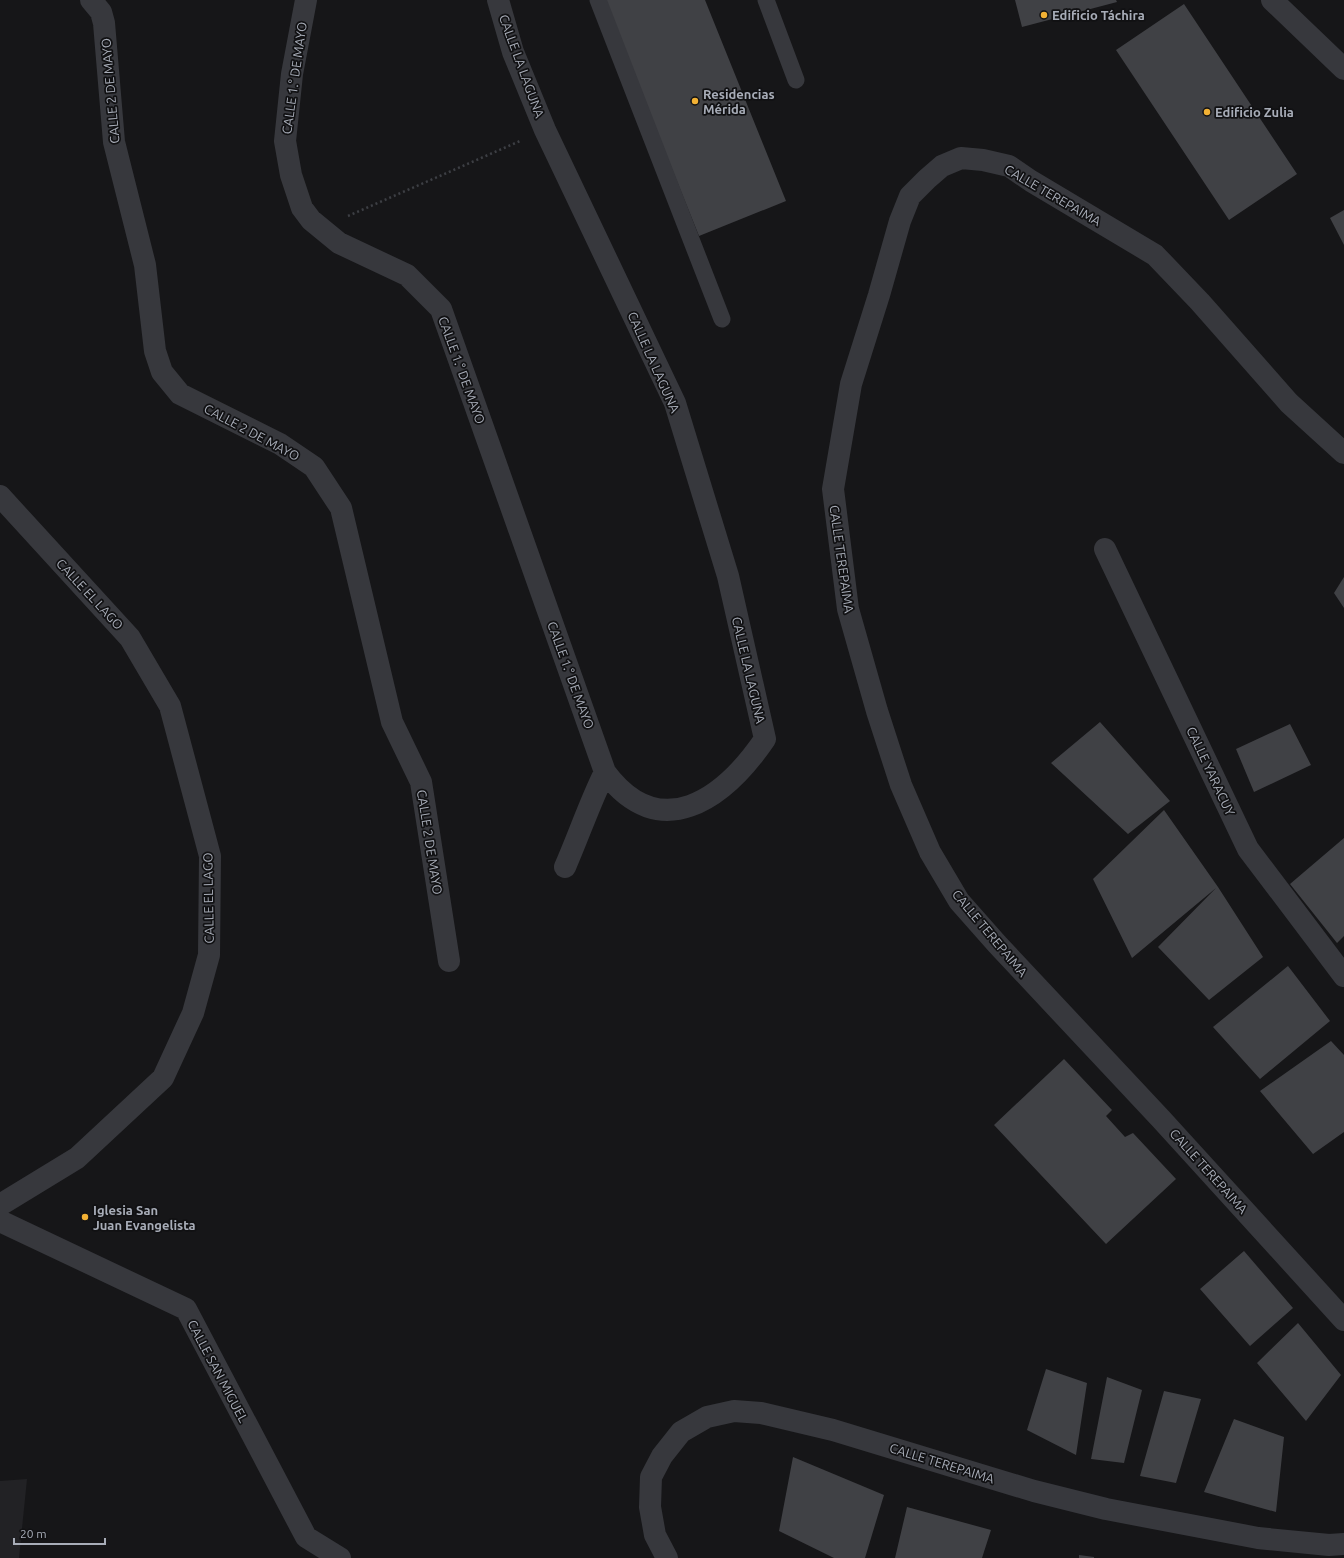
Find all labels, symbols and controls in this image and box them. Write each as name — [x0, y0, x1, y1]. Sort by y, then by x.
place label: Edificio Táchira — [1052, 8, 1145, 22]
marker: Edificio Táchira — [1039, 10, 1049, 20]
street label: CALLE LA LAGUNA — [497, 12, 547, 120]
street label: CALLE 1.° DE MAYO — [279, 21, 309, 135]
street label: CALLE 2 DE MAYO — [98, 38, 122, 144]
place label: Residencias Mérida — [703, 87, 775, 116]
marker: Residencias Mérida — [690, 96, 700, 106]
place label: Edificio Zulia — [1215, 105, 1294, 119]
marker: Edificio Zulia — [1202, 107, 1212, 117]
street label: CALLE TEREPAIMA — [1002, 162, 1104, 229]
street label: CALLE LA LAGUNA — [625, 309, 683, 415]
street label: CALLE 1.° DE MAYO — [436, 314, 488, 426]
street label: CALLE 2 DE MAYO — [202, 401, 302, 463]
street label: CALLE TEREPAIMA — [827, 504, 857, 614]
street label: CALLE EL LAGO — [54, 556, 126, 632]
street label: CALLE LA LAGUNA — [730, 615, 768, 725]
street label: CALLE 1.° DE MAYO — [545, 619, 597, 731]
street label: CALLE YARACUY — [1184, 724, 1238, 818]
street label: CALLE 2 DE MAYO — [415, 789, 445, 895]
street label: CALLE EL LAGO — [200, 852, 216, 944]
street label: CALLE TEREPAIMA — [950, 887, 1031, 980]
street label: CALLE TEREPAIMA — [1167, 1126, 1251, 1217]
place label: Iglesia San Juan Evangelista — [93, 1203, 196, 1232]
marker: Iglesia San Juan Evangelista — [80, 1212, 90, 1222]
street label: CALLE SAN MIGUEL — [185, 1317, 251, 1425]
street label: CALLE TEREPAIMA — [888, 1440, 997, 1486]
scale bar — [14, 1520, 105, 1546]
text: 20 m — [20, 1527, 47, 1540]

